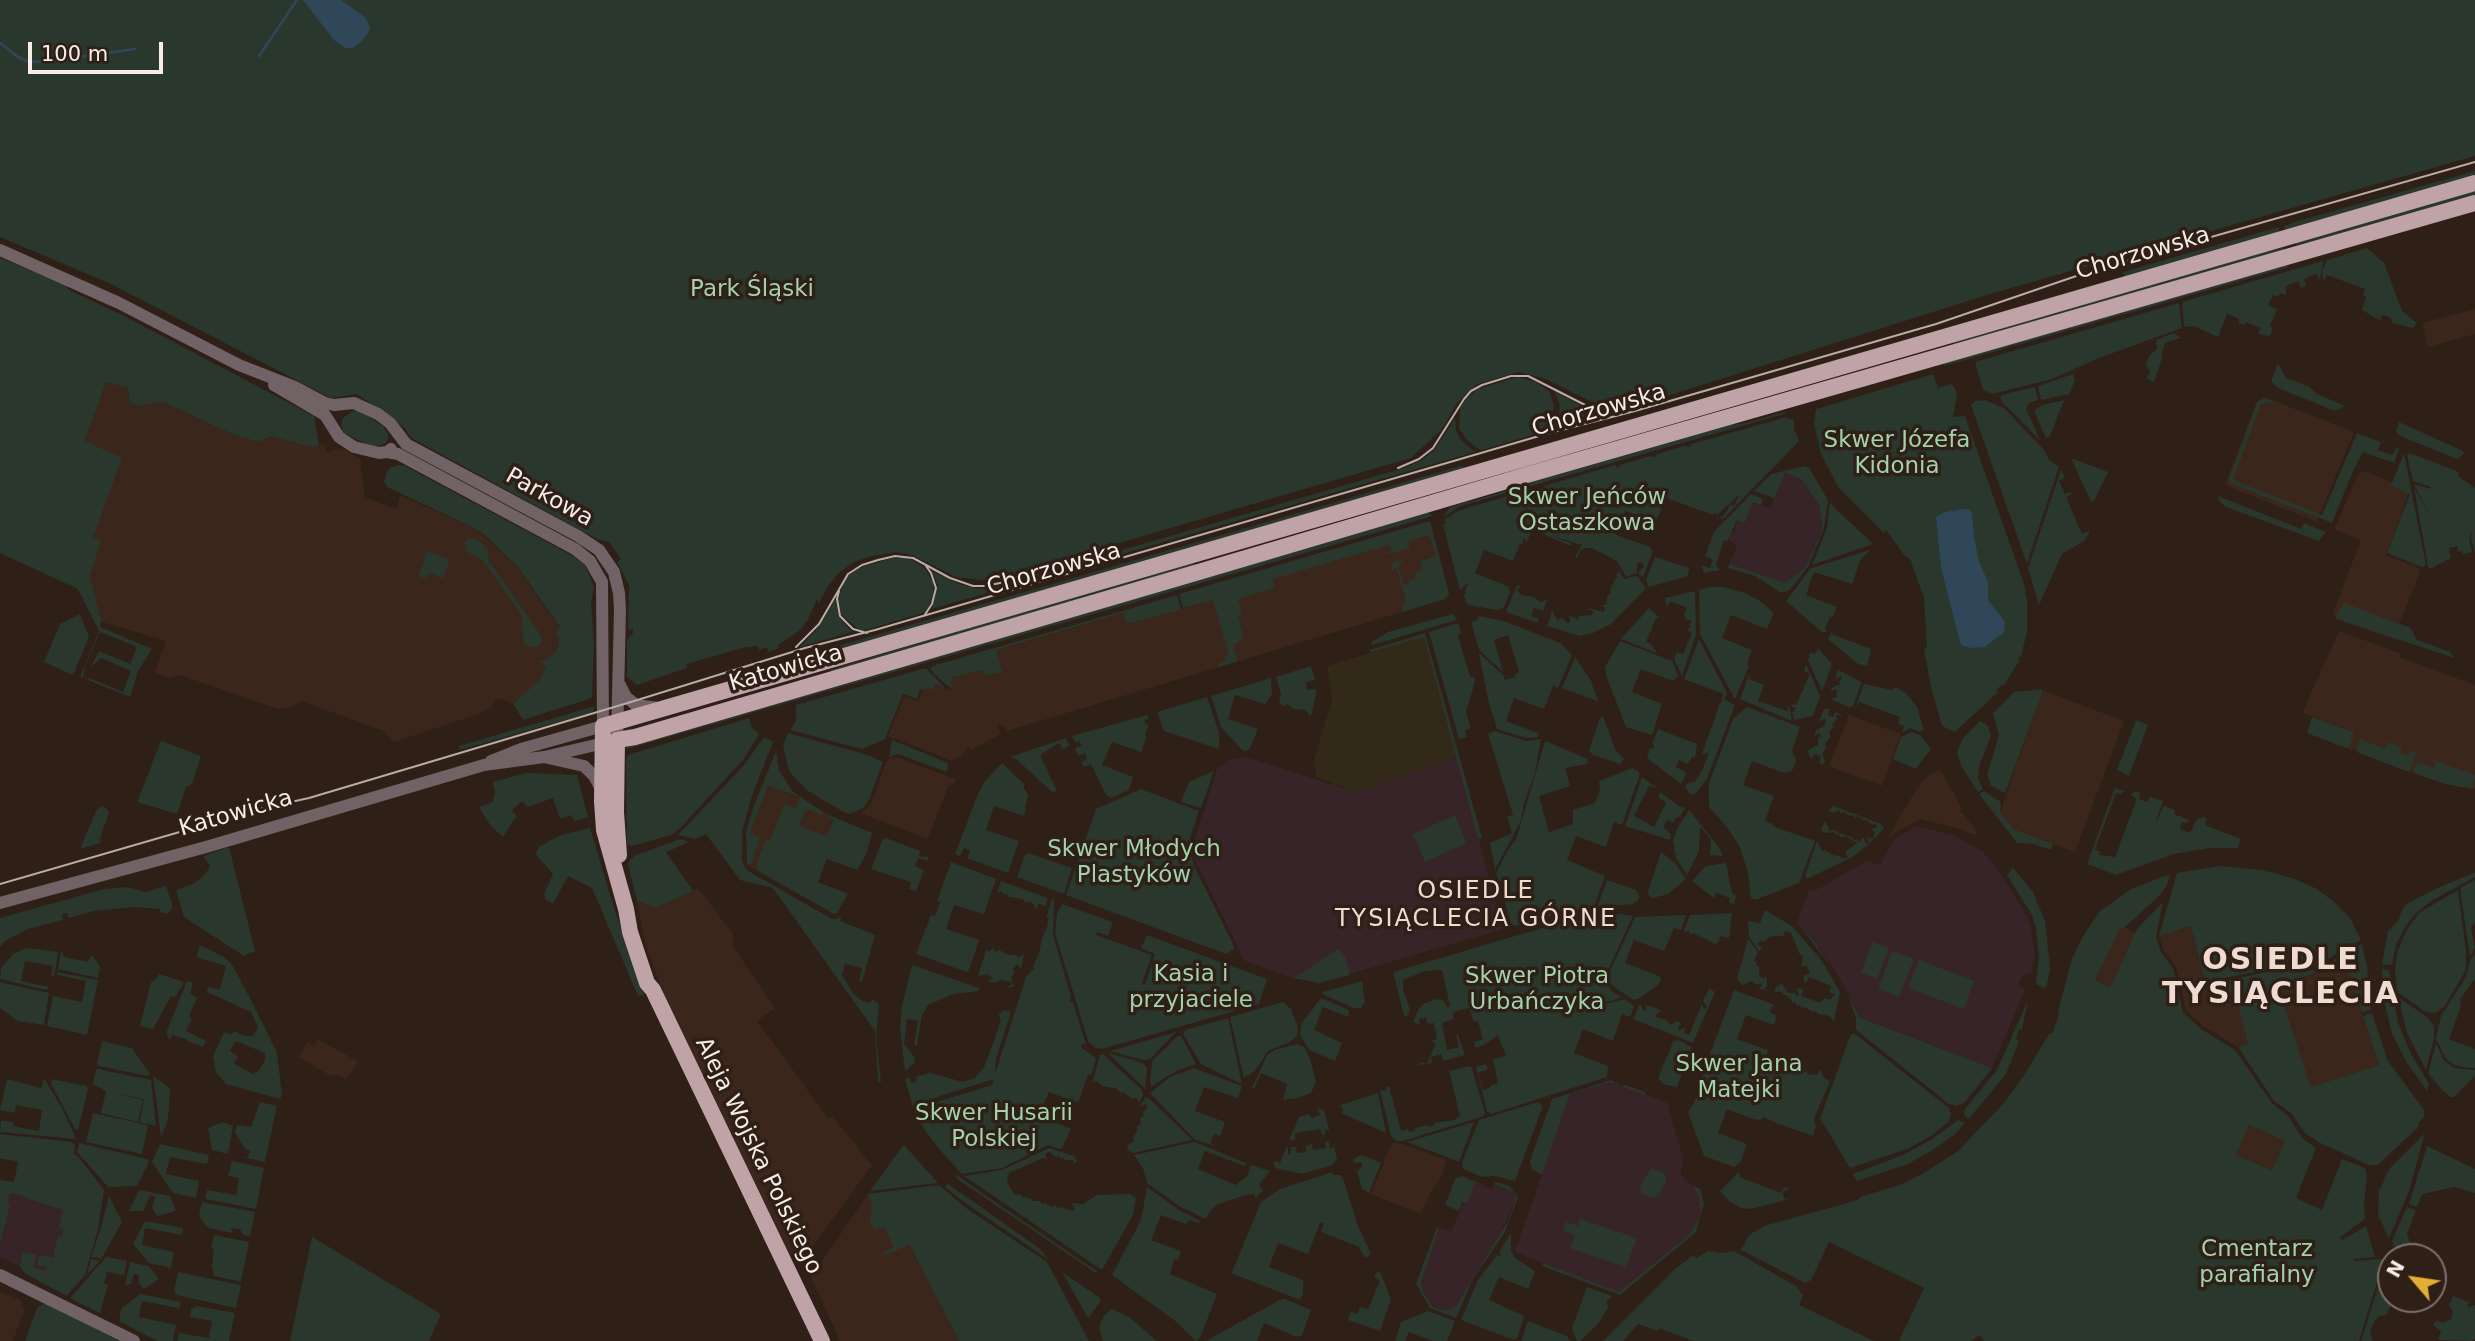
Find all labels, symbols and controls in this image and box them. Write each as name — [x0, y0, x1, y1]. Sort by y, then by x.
scale bar — [32, 28, 166, 72]
text: 100 m — [41, 42, 108, 66]
street label: Chorzowska — [2073, 222, 2213, 286]
park label: Park Śląski — [690, 276, 814, 304]
street label: Chorzowska — [1529, 379, 1669, 443]
park label: Skwer Józefa Kidonia — [1824, 427, 1970, 481]
street label: Parkowa — [500, 463, 598, 533]
park label: Skwer Jeńców Ostaszkowa — [1508, 484, 1666, 538]
street label: Chorzowska — [984, 538, 1124, 602]
street label: Katowicka — [726, 640, 846, 698]
street label: Katowicka — [176, 785, 296, 843]
park label: Skwer Młodych Plastyków — [1047, 836, 1221, 890]
district label: OSIEDLE TYSIĄCLECIA GÓRNE — [1337, 878, 1615, 934]
district label: OSIEDLE TYSIĄCLECIA — [2163, 943, 2399, 1014]
park label: Kasia i przyjaciele — [1129, 961, 1253, 1015]
park label: Skwer Piotra Urbańczyka — [1465, 963, 1609, 1017]
street label: Aleja Wojska Polskiego — [689, 1033, 827, 1279]
park label: Skwer Jana Matejki — [1675, 1051, 1803, 1105]
park label: Skwer Husarii Polskiej — [915, 1100, 1073, 1154]
park label: Cmentarz parafialny — [2199, 1236, 2315, 1290]
north arrow — [2377, 1243, 2447, 1313]
text: N — [2382, 1256, 2409, 1281]

